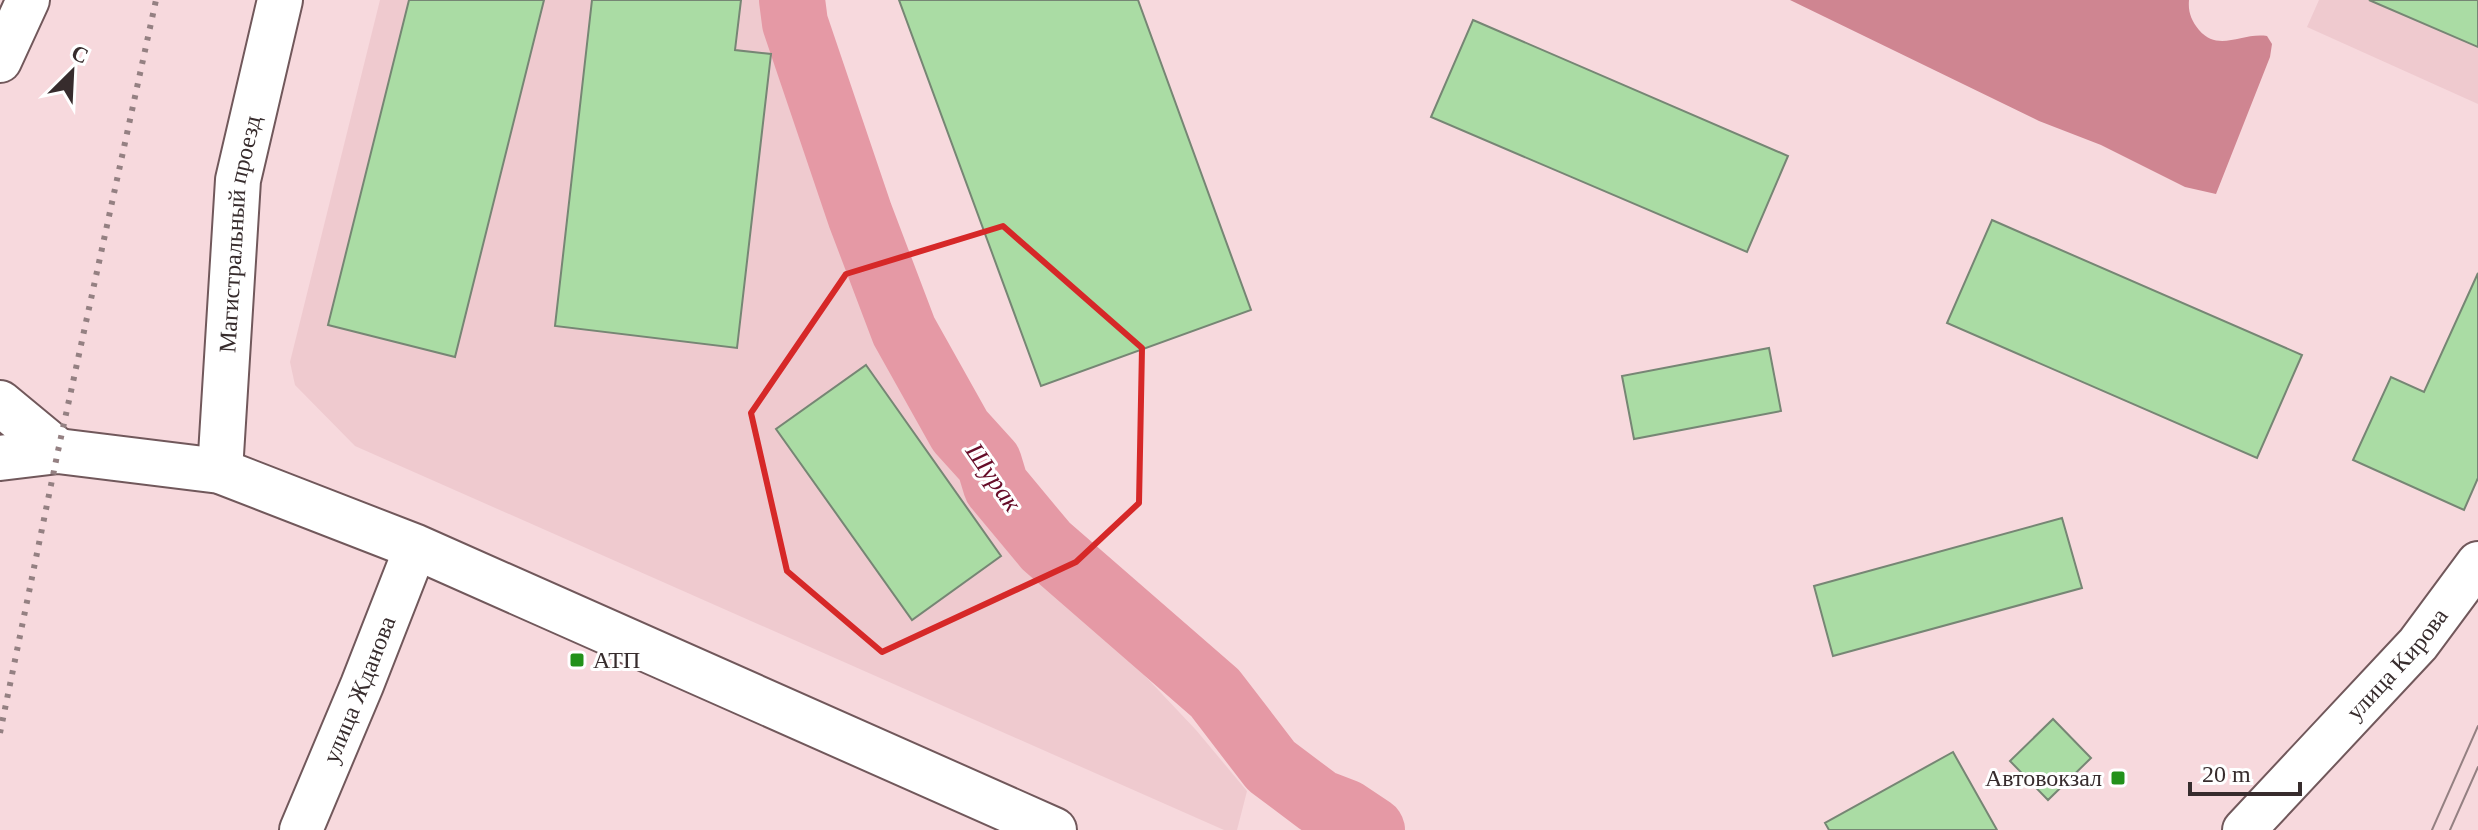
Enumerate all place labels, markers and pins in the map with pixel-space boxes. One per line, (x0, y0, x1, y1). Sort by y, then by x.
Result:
place label: АТП (593, 647, 640, 673)
marker: АТП (568, 651, 586, 669)
place label: Автовокзал (1985, 765, 2102, 791)
marker: Автовокзал (2109, 769, 2127, 787)

